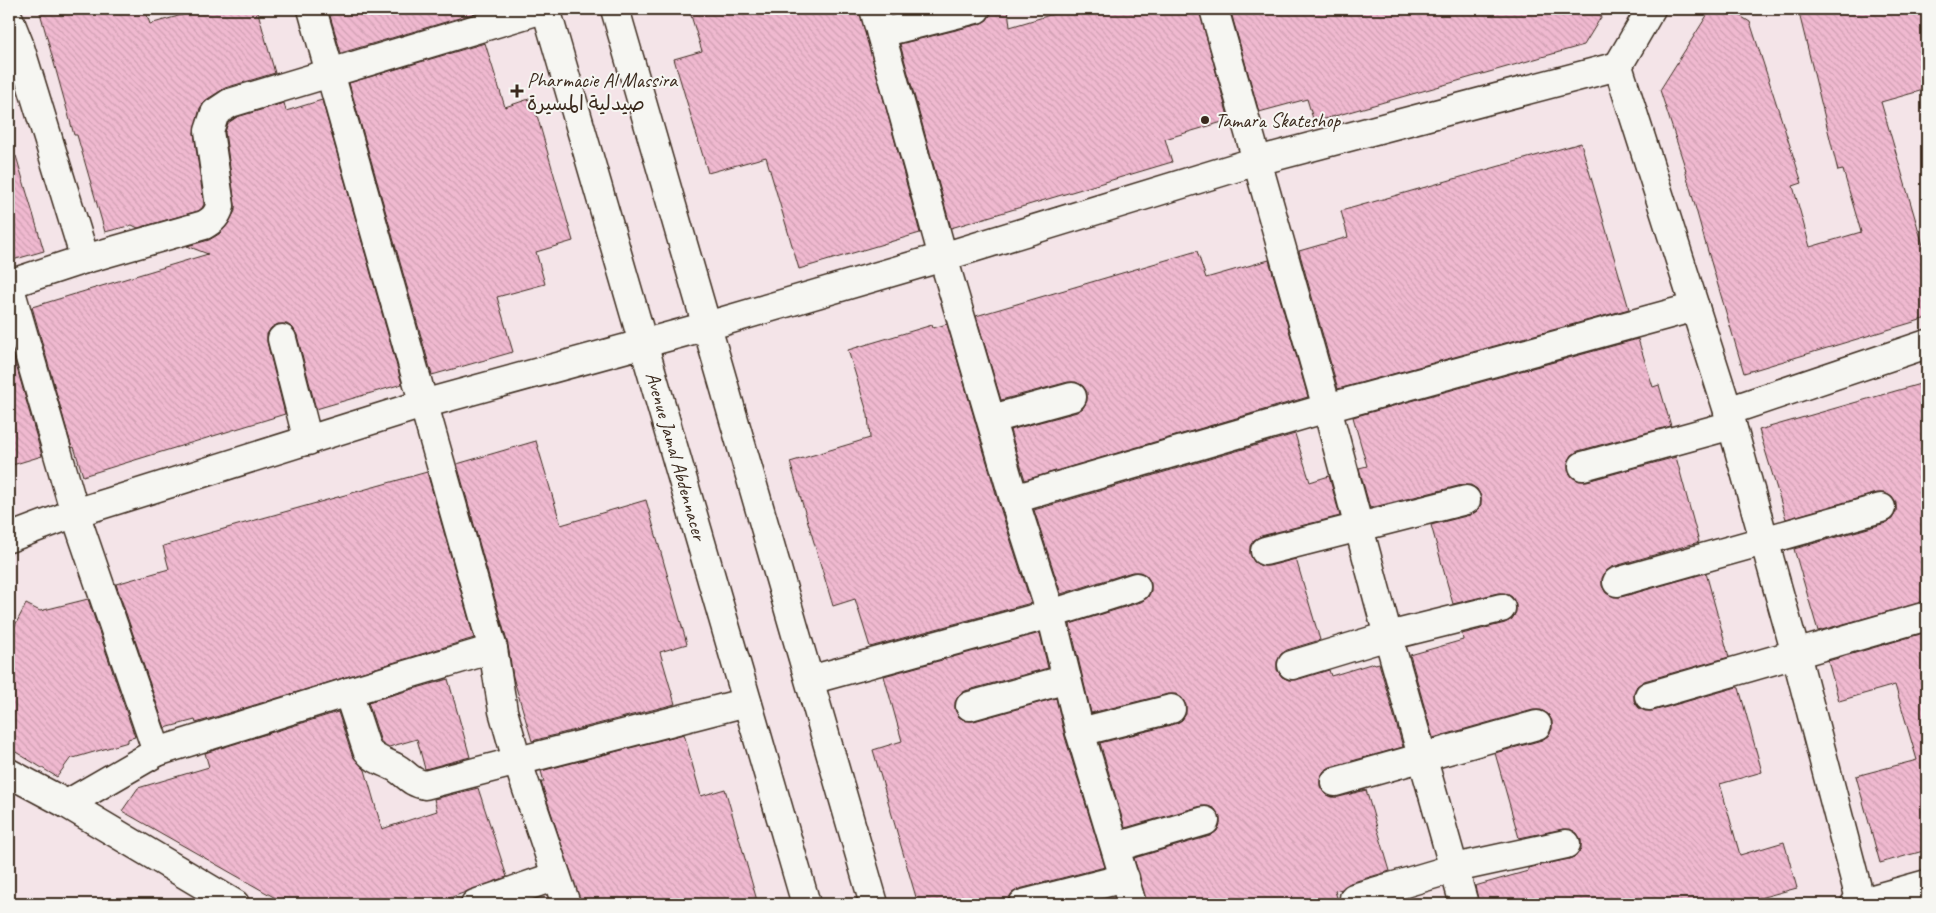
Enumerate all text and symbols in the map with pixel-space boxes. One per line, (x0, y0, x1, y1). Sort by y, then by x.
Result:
place label: Pharmacie Al Massira صيدلية المسيرة (527, 68, 678, 116)
marker: Pharmacie Al Massira صيدلية المسيرة (511, 85, 523, 97)
place label: Tamara Skateshop (1215, 108, 1341, 133)
marker: Tamara Skateshop (1199, 114, 1211, 126)
street label: Avenue Jamal Abdennacer (640, 369, 712, 545)

